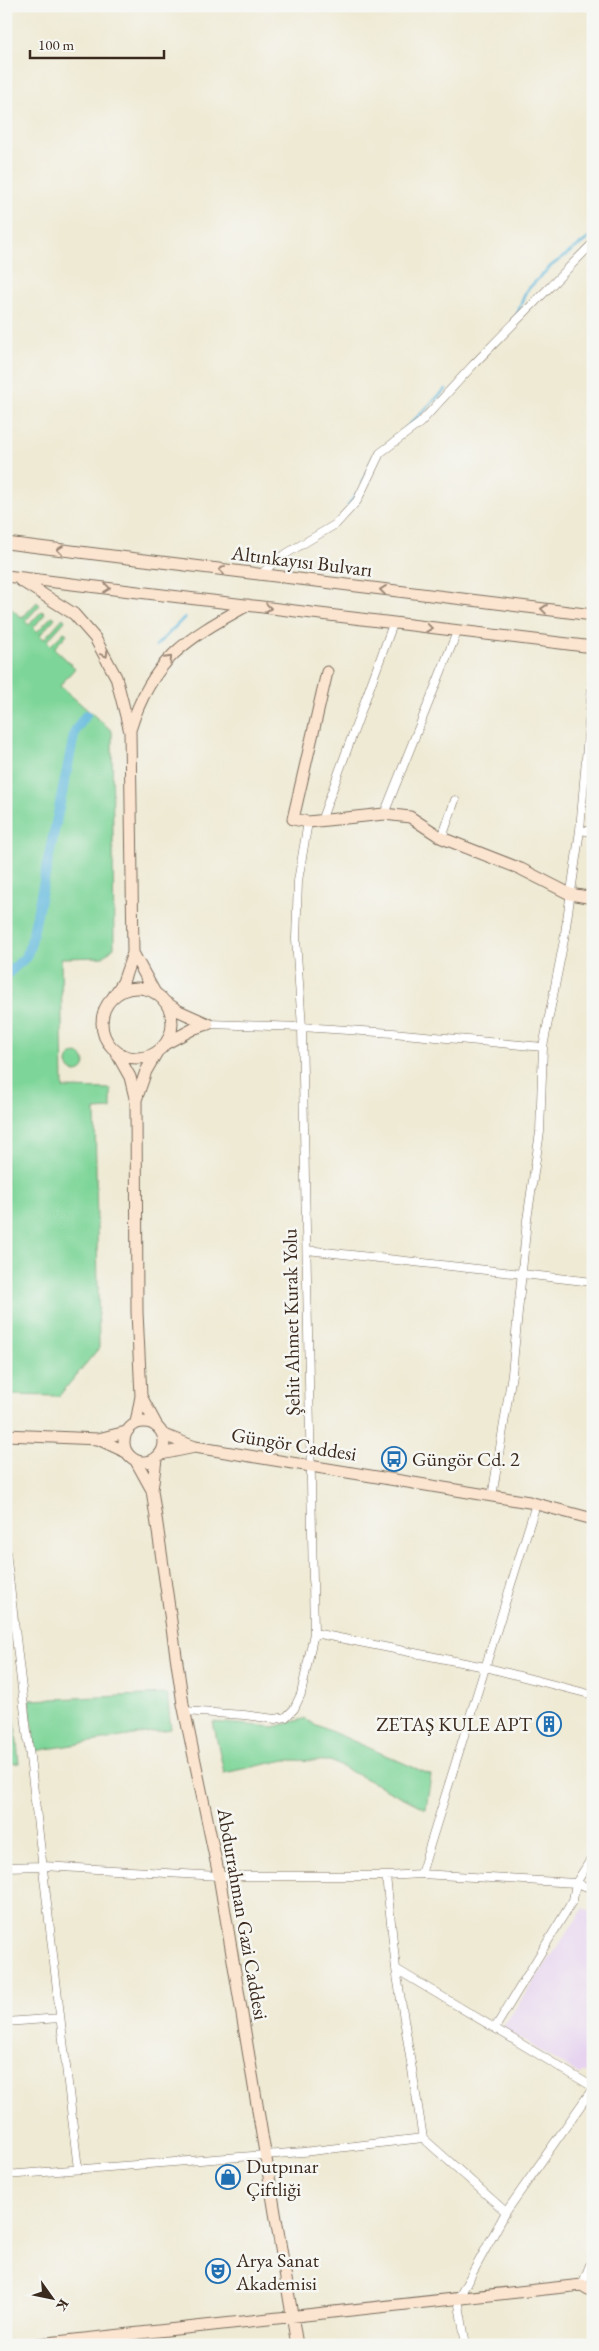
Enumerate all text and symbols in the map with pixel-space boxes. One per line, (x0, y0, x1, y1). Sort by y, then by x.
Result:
scale bar (30, 28, 164, 60)
text: 100 m (38, 35, 75, 54)
street label: Altınkayısı Bulvarı (229, 539, 374, 583)
one-way arrow (56, 545, 64, 556)
one-way arrow (217, 565, 225, 576)
one-way arrow (103, 582, 111, 593)
one-way arrow (379, 585, 387, 596)
one-way arrow (264, 602, 272, 613)
one-way arrow (540, 604, 548, 615)
one-way arrow (426, 622, 434, 633)
one-way arrow (99, 648, 109, 657)
one-way arrow (163, 655, 172, 664)
street label: Şehit Ahmet Kurak Yolu (276, 1228, 306, 1416)
street label: Güngör Caddesi (229, 1421, 359, 1467)
bus stop icon: Güngör Cd. 2 (381, 1446, 407, 1472)
place label: Güngör Cd. 2 (412, 1446, 520, 1472)
place label: ZETAŞ KULE APT (376, 1711, 533, 1737)
building icon: ZETAŞ KULE APT (536, 1711, 562, 1737)
street label: Abdurrahman Gazi Caddesi (211, 1805, 274, 2022)
place label: Dutpınar Çiftliği (246, 2153, 319, 2202)
shop icon: Dutpınar Çiftliği (215, 2164, 241, 2190)
place label: Arya Sanat Akademisi (235, 2247, 320, 2296)
theatre icon: Arya Sanat Akademisi (205, 2258, 231, 2284)
north arrow (28, 2274, 78, 2324)
text: K (52, 2296, 73, 2315)

